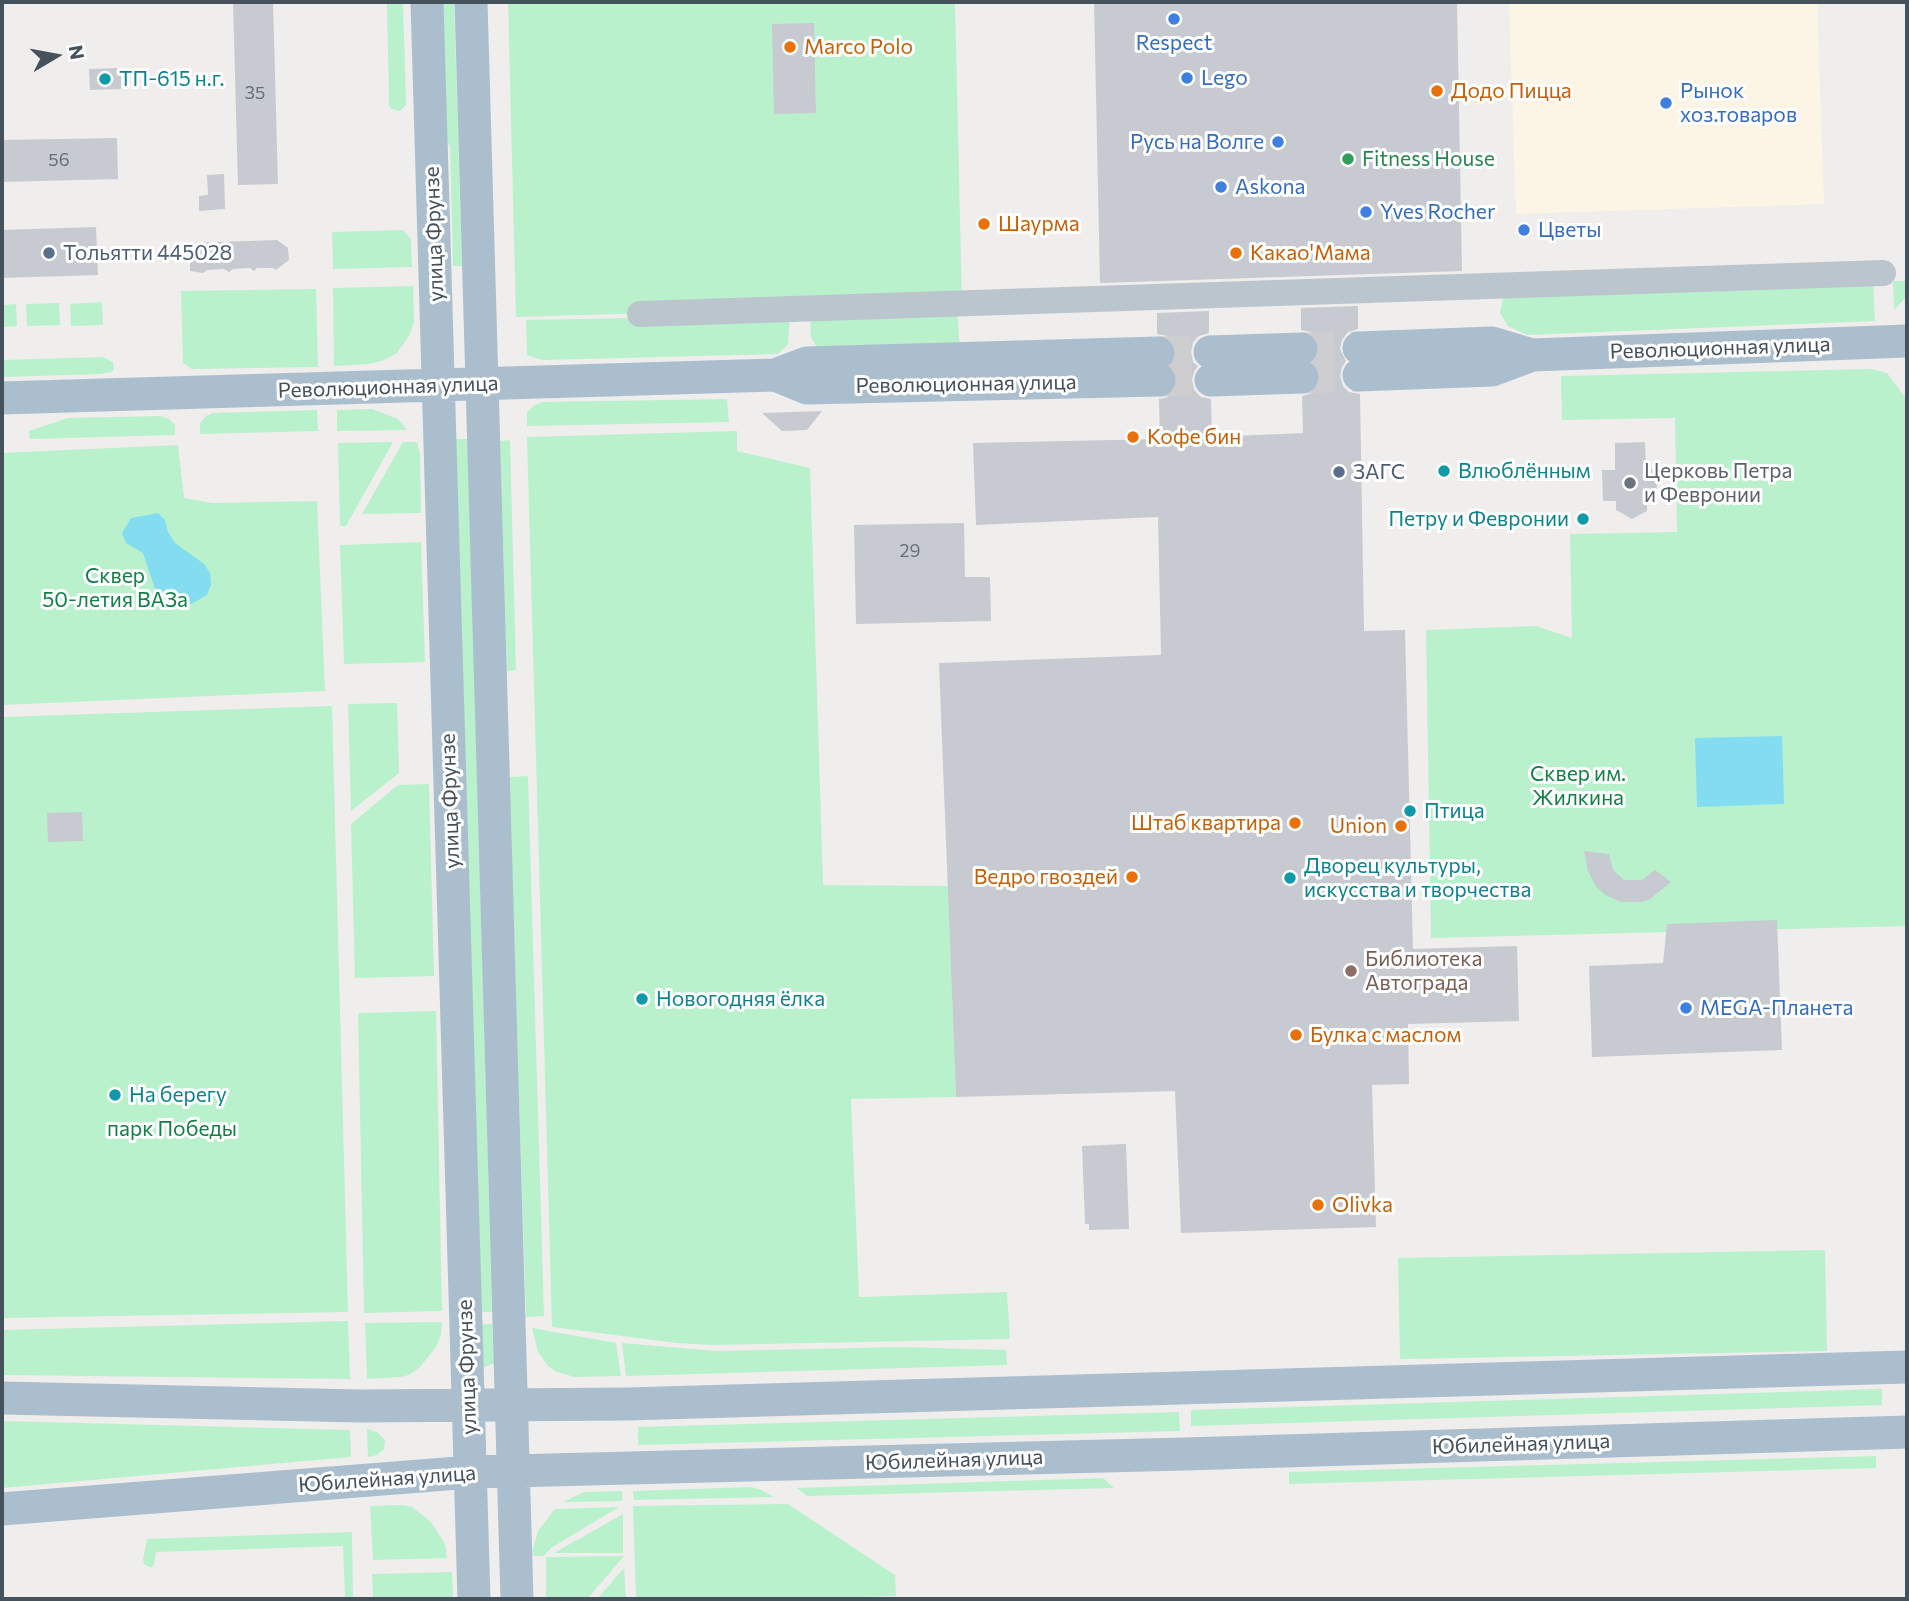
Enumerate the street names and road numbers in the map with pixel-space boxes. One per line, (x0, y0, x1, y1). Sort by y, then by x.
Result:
street label: улица Фрунзе (419, 166, 449, 302)
street label: Революционная улица (1609, 332, 1831, 364)
street label: Революционная улица (855, 369, 1077, 399)
street label: Революционная улица (277, 371, 499, 403)
street label: улица Фрунзе (435, 733, 465, 869)
street label: улица Фрунзе (452, 1299, 482, 1435)
street label: Юбилейная улица (1432, 1428, 1610, 1460)
street label: Юбилейная улица (865, 1444, 1043, 1476)
street label: Юбилейная улица (297, 1460, 477, 1498)

